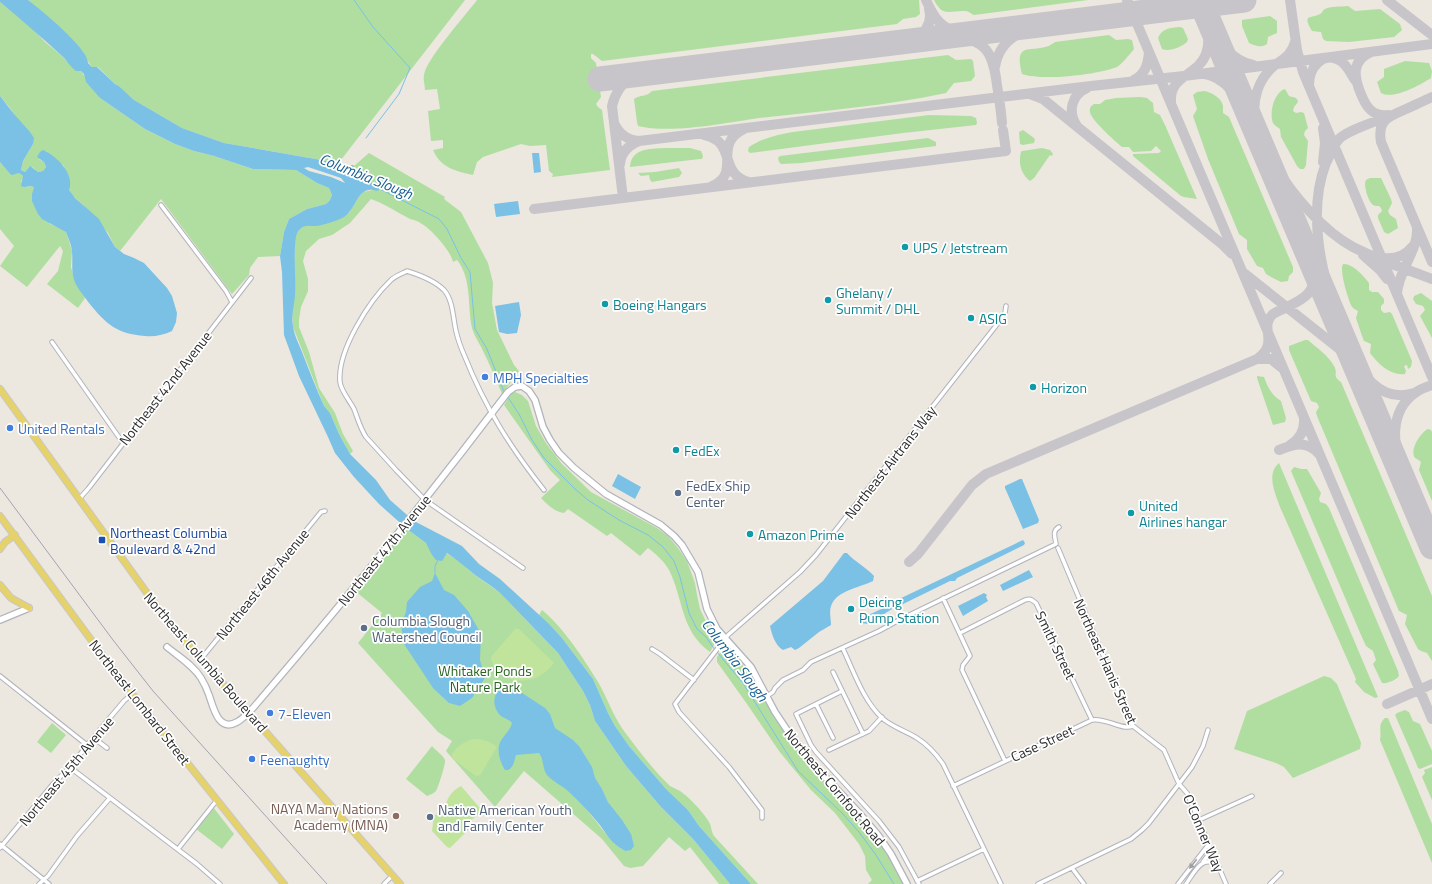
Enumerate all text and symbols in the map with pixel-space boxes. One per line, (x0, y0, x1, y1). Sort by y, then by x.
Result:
water label: Columbia Slough (316, 147, 416, 205)
place label: UPS / Jetstream (913, 237, 1008, 258)
marker: UPS / Jetstream (900, 242, 910, 252)
place label: Ghelany / Summit / DHL (836, 282, 920, 319)
place label: Boeing Hangars (613, 294, 707, 315)
marker: Ghelany / Summit / DHL (823, 295, 833, 305)
marker: Boeing Hangars (600, 299, 610, 309)
place label: ASIG (979, 308, 1007, 329)
marker: ASIG (966, 313, 976, 323)
street label: Northeast 42nd Avenue (114, 326, 216, 450)
place label: MPH Specialties (493, 367, 589, 388)
marker: MPH Specialties (480, 372, 490, 382)
place label: Horizon (1041, 377, 1087, 398)
marker: Horizon (1028, 382, 1038, 392)
street label: Northeast Airtrans Way (839, 401, 941, 523)
place label: United Rentals (18, 418, 105, 439)
marker: United Rentals (5, 423, 15, 433)
place label: FedEx (684, 440, 720, 461)
marker: FedEx (671, 445, 681, 455)
place label: FedEx Ship Center (686, 475, 750, 512)
marker: FedEx Ship Center (673, 488, 683, 498)
street label: Northeast 47th Avenue (333, 490, 435, 610)
place label: United Airlines hangar (1139, 495, 1227, 532)
marker: United Airlines hangar (1126, 508, 1136, 518)
place label: Northeast Columbia Boulevard & 42nd (110, 522, 227, 559)
street label: Northeast 46th Avenue (211, 524, 313, 644)
place label: Amazon Prime (758, 524, 844, 545)
marker: Amazon Prime (745, 529, 755, 539)
marker: Northeast Columbia Boulevard & 42nd (97, 535, 107, 545)
street label: Northeast Columbia Boulevard (139, 587, 273, 737)
place label: Deicing Pump Station (859, 591, 939, 628)
street label: Northeast Hanis Street (1069, 595, 1143, 727)
marker: Deicing Pump Station (846, 604, 856, 614)
street label: Smith Street (1030, 607, 1082, 683)
place label: Columbia Slough Watershed Council (372, 610, 482, 647)
water label: Columbia Slough (696, 614, 774, 707)
marker: Columbia Slough Watershed Council (359, 623, 369, 633)
street label: Northeast Lombard Street (84, 635, 196, 769)
park label: Whitaker Ponds Nature Park (438, 660, 532, 697)
place label: 7-Eleven (278, 703, 331, 724)
marker: 7-Eleven (265, 708, 275, 718)
street label: Northeast 45th Avenue (14, 712, 118, 830)
street label: Case Street (1007, 719, 1077, 767)
street label: Northeast Cornfoot Road (780, 724, 890, 850)
place label: Feenaughty (260, 749, 330, 770)
marker: Feenaughty (247, 754, 257, 764)
street label: O'Conner Way (1178, 791, 1230, 875)
place label: NAYA Many Nations Academy (MNA) (271, 798, 388, 835)
place label: Native American Youth and Family Center (438, 799, 572, 836)
marker: NAYA Many Nations Academy (MNA) (391, 811, 401, 821)
marker: Native American Youth and Family Center (425, 812, 435, 822)
one-way arrow (1189, 859, 1197, 870)

